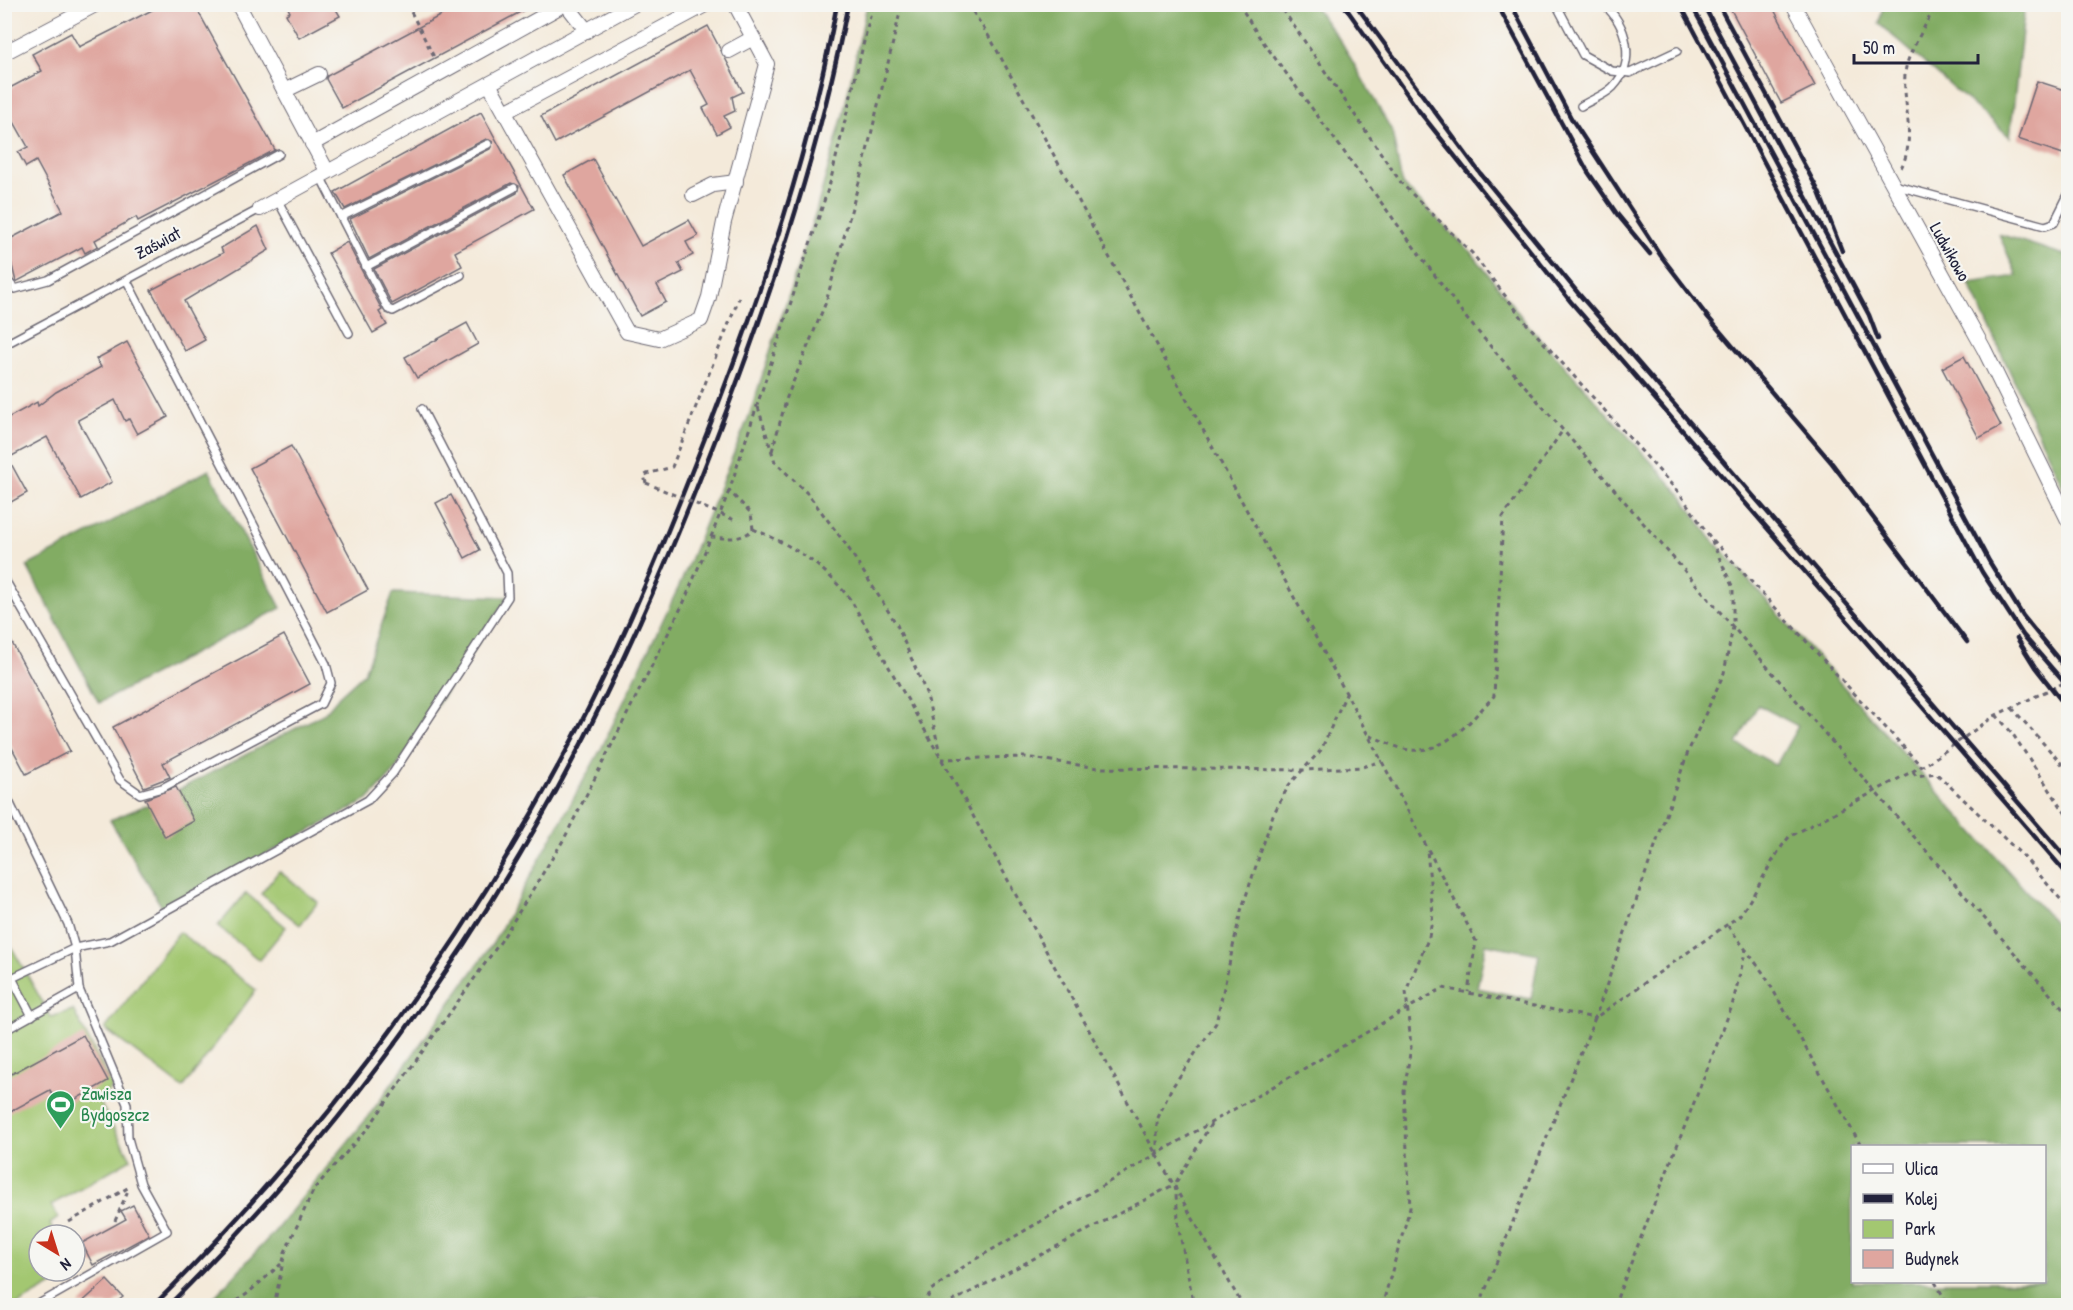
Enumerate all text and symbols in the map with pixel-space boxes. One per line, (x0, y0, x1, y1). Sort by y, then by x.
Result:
scale bar (1854, 27, 1978, 65)
text: 50 m (1863, 35, 1895, 60)
street label: Ludwikowo (1924, 218, 1977, 286)
street label: Zaświat (130, 220, 186, 265)
place label: Zawisza Bydgoszcz (81, 1081, 150, 1127)
sports icon: Zawisza Bydgoszcz (44, 1088, 76, 1130)
legend (1851, 1145, 2046, 1283)
text: Ulica (1905, 1156, 1938, 1181)
text: Kolej (1905, 1186, 1938, 1211)
text: Park (1905, 1216, 1936, 1241)
north arrow (27, 1223, 87, 1283)
text: Budynek (1905, 1246, 1959, 1271)
text: N (56, 1254, 76, 1276)

